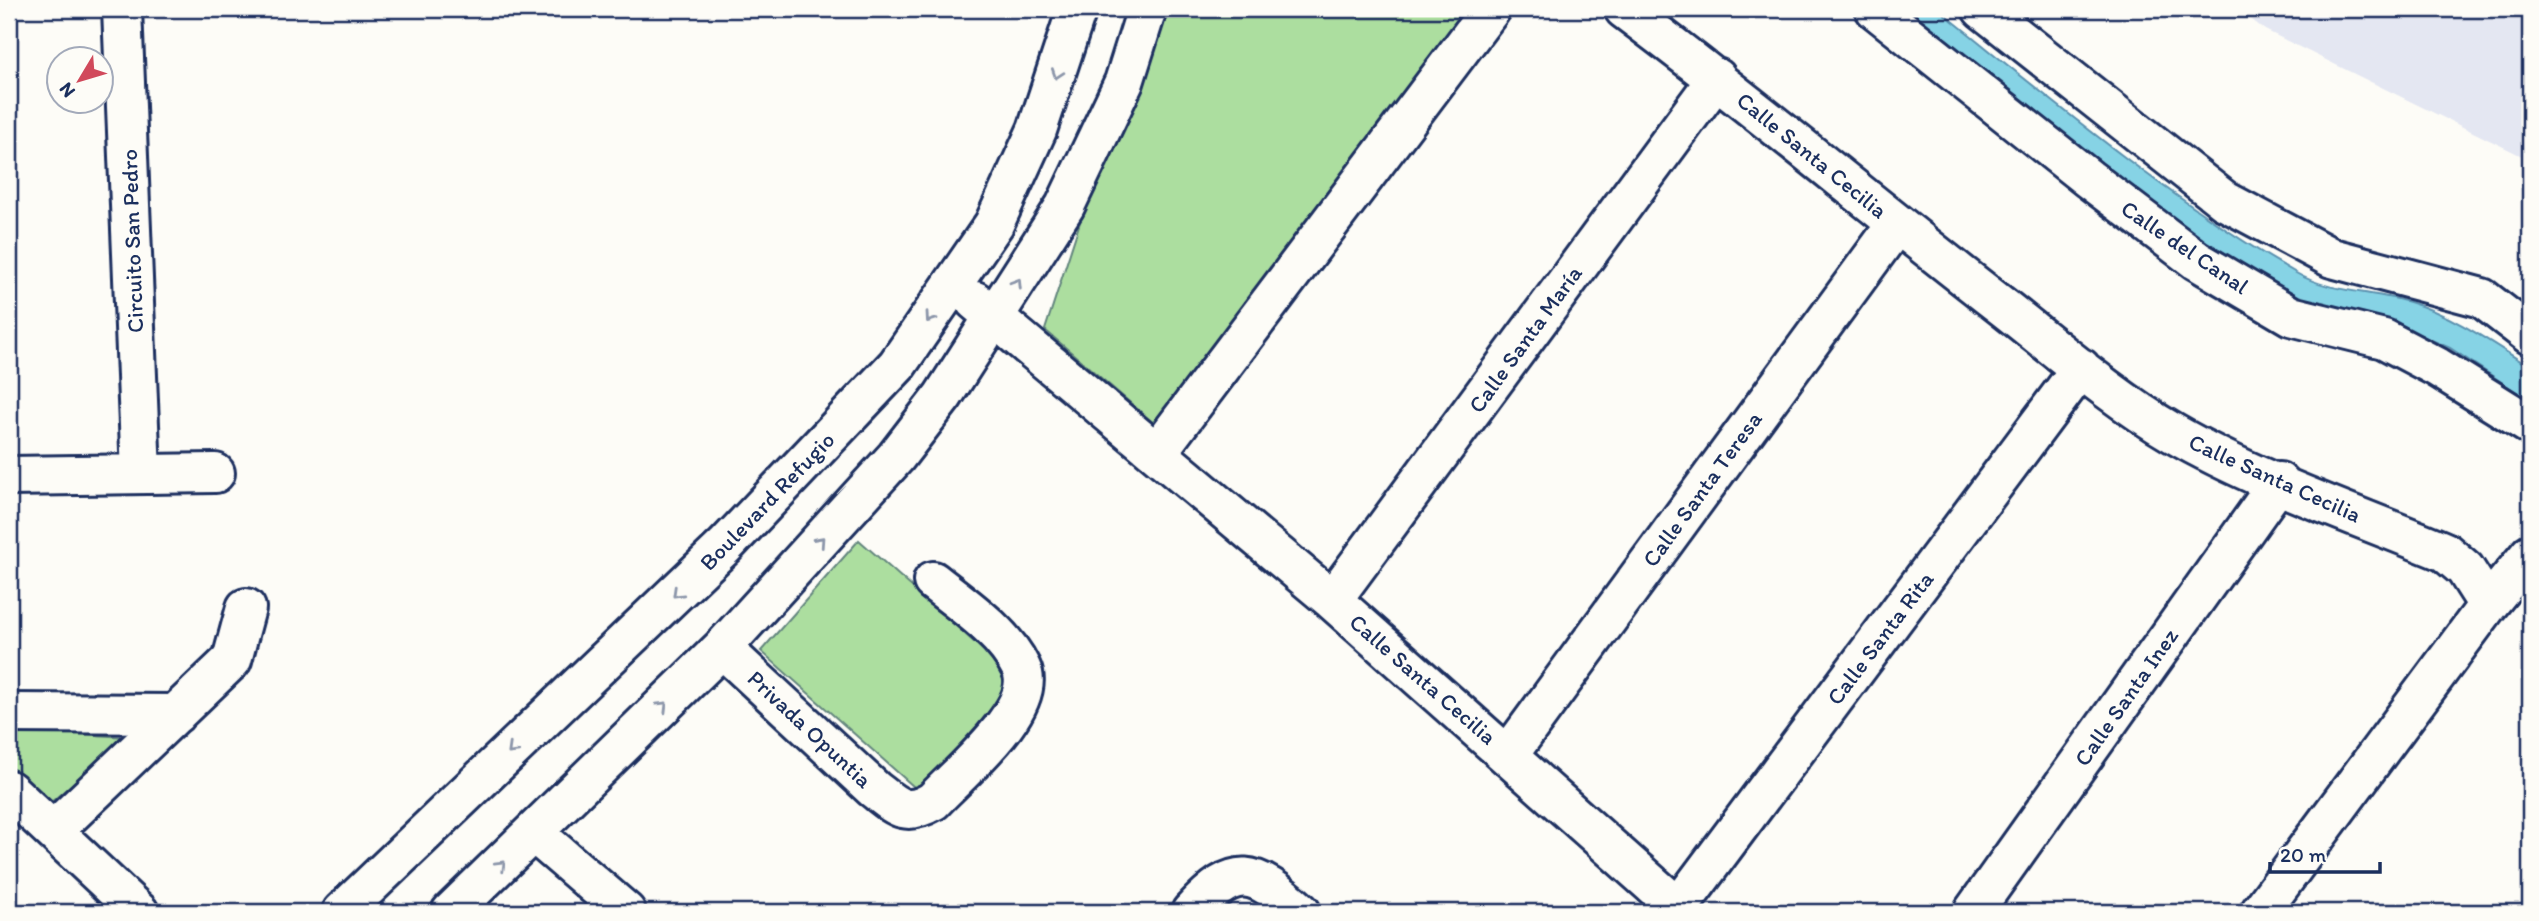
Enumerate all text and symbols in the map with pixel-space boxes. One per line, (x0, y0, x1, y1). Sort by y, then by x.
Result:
north arrow (46, 46, 116, 116)
one-way arrow (1050, 67, 1065, 79)
text: N (54, 78, 80, 102)
street label: Calle Santa Cecilia (1731, 86, 1893, 224)
street label: Circuito San Pedro (115, 149, 149, 333)
street label: Calle del Canal (2116, 194, 2255, 300)
street label: Calle Santa María (1462, 260, 1588, 418)
one-way arrow (1009, 278, 1022, 291)
one-way arrow (926, 310, 938, 323)
street label: Calle Santa Teresa (1636, 406, 1768, 572)
street label: Boulevard Refugio (694, 426, 840, 576)
street label: Calle Santa Cecilia (2185, 428, 2365, 528)
one-way arrow (811, 536, 824, 549)
street label: Calle Santa Rita (1821, 566, 1939, 710)
one-way arrow (672, 584, 685, 597)
street label: Calle Santa Cecilia (1344, 608, 1502, 750)
street label: Calle Santa Inez (2068, 622, 2184, 771)
street label: Privada Opuntia (742, 664, 878, 794)
one-way arrow (655, 702, 668, 715)
one-way arrow (507, 741, 520, 754)
scale bar (2270, 830, 2380, 874)
text: 20 m (2280, 842, 2327, 867)
one-way arrow (492, 861, 505, 874)

